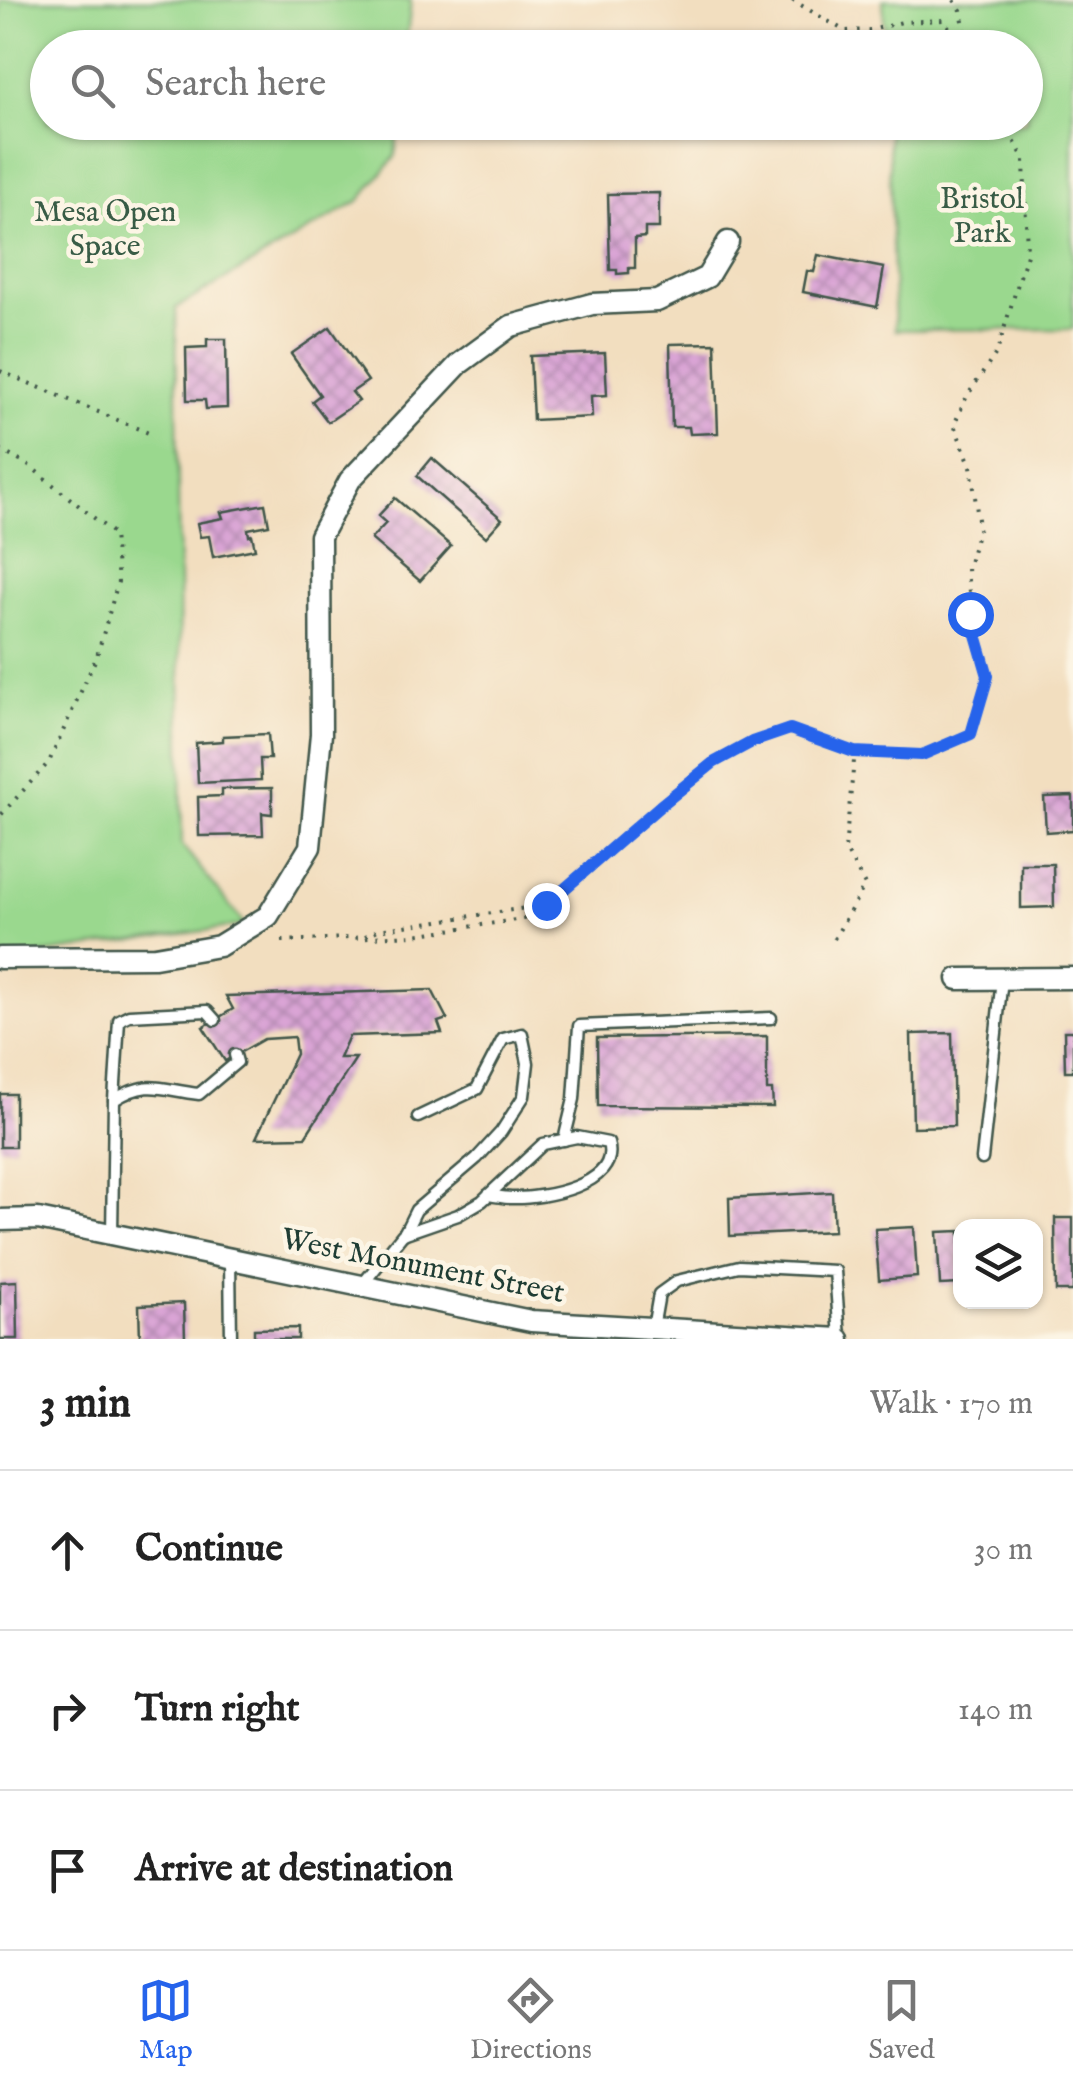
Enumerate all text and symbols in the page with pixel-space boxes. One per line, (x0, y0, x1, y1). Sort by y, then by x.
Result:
search box (30, 30, 1043, 140)
icon: search (65, 58, 120, 113)
text: Search here (145, 61, 326, 109)
park label: Bristol Park (940, 181, 1025, 253)
park label: Mesa Open Space (34, 194, 176, 266)
route start (948, 592, 994, 638)
route end (524, 883, 570, 929)
map controls (953, 1219, 1043, 1309)
button: layers (953, 1219, 1043, 1309)
street label: West Monument Street (278, 1221, 567, 1313)
text: 3 min (40, 1378, 131, 1431)
text: Walk · 170 m (869, 1384, 1033, 1425)
icon: ahead (40, 1523, 95, 1578)
text: Continue (135, 1526, 283, 1574)
text: 30 m (974, 1530, 1033, 1571)
icon: right (40, 1683, 95, 1738)
text: Turn right (135, 1686, 299, 1734)
text: 140 m (958, 1690, 1033, 1731)
icon: arrive (40, 1843, 95, 1898)
text: Arrive at destination (135, 1846, 453, 1894)
tab: Map (138, 1973, 193, 2068)
tab: Directions (470, 1973, 592, 2068)
tab: Saved (868, 1973, 935, 2068)

